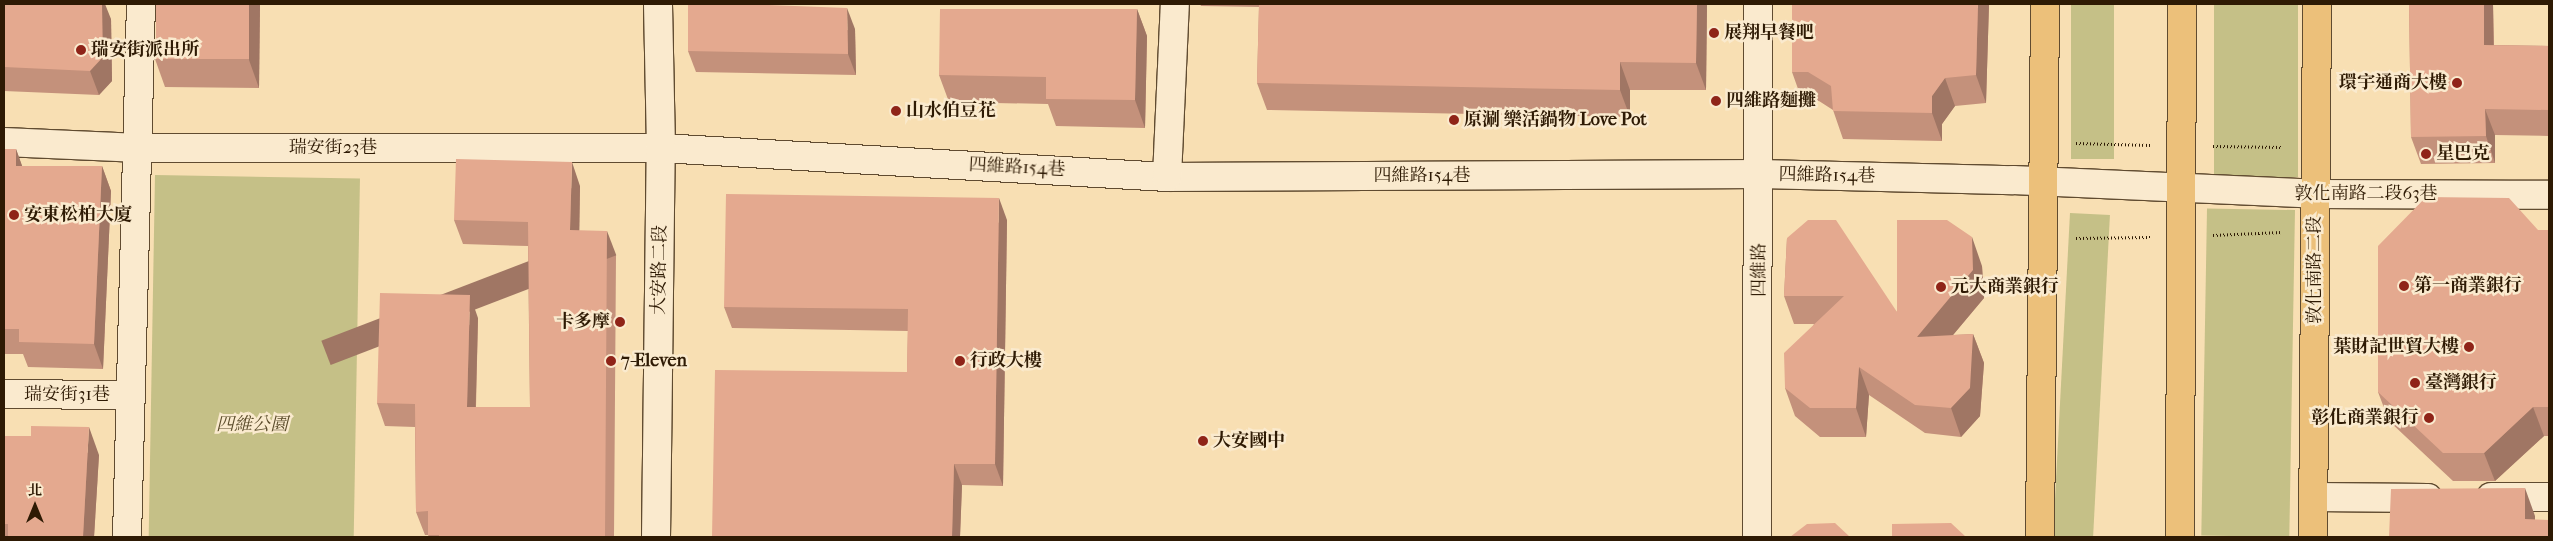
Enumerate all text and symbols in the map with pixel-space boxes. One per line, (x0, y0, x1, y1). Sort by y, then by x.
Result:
place label: 展翔早餐吧 (1724, 22, 1814, 44)
marker: 展翔早餐吧 (1708, 27, 1720, 39)
place label: 瑞安街派出所 (91, 39, 199, 61)
marker: 瑞安街派出所 (75, 44, 87, 56)
place label: 環宇通商大樓 (2339, 72, 2447, 94)
marker: 環宇通商大樓 (2451, 77, 2463, 89)
place label: 四維路麵攤 (1726, 90, 1816, 112)
marker: 四維路麵攤 (1710, 95, 1722, 107)
place label: 山水伯豆花 (906, 100, 996, 122)
marker: 山水伯豆花 (890, 105, 902, 117)
place label: 原涮 樂活鍋物 Love Pot (1464, 109, 1647, 131)
marker: 原涮 樂活鍋物 Love Pot (1448, 114, 1460, 126)
street label: 瑞安街23巷 (289, 137, 377, 159)
place label: 星巴克 (2436, 143, 2490, 165)
marker: 星巴克 (2420, 148, 2432, 160)
street label: 四維路154巷 (968, 155, 1066, 181)
street label: 四維路154巷 (1778, 164, 1876, 188)
street label: 四維路154巷 (1374, 165, 1470, 187)
street label: 敦化南路二段63巷 (2294, 183, 2438, 205)
place label: 安東松柏大廈 (24, 204, 132, 226)
marker: 安東松柏大廈 (8, 209, 20, 221)
street label: 敦化南路二段 (2304, 216, 2326, 324)
street label: 大安路二段 (648, 225, 672, 315)
street label: 四維路 (1749, 243, 1771, 297)
place label: 第一商業銀行 (2414, 275, 2522, 297)
place label: 元大商業銀行 (1951, 276, 2059, 298)
marker: 第一商業銀行 (2398, 280, 2410, 292)
marker: 元大商業銀行 (1935, 281, 1947, 293)
place label: 卡多摩 (556, 311, 610, 333)
marker: 卡多摩 (614, 316, 626, 328)
place label: 葉財記世貿大樓 (2333, 336, 2459, 358)
marker: 葉財記世貿大樓 (2463, 341, 2475, 353)
place label: 7-Eleven (621, 350, 687, 372)
place label: 行政大樓 (970, 350, 1042, 372)
marker: 7-Eleven (605, 355, 617, 367)
marker: 行政大樓 (954, 355, 966, 367)
place label: 臺灣銀行 (2425, 372, 2497, 394)
marker: 臺灣銀行 (2409, 377, 2421, 389)
street label: 瑞安街31巷 (24, 384, 110, 406)
place label: 彰化商業銀行 (2311, 407, 2419, 429)
marker: 彰化商業銀行 (2423, 412, 2435, 424)
park label: 四維公園 (216, 414, 288, 436)
place label: 大安國中 (1213, 430, 1285, 452)
marker: 大安國中 (1197, 435, 1209, 447)
north arrow (10, 481, 60, 531)
text: 北 (28, 482, 42, 499)

